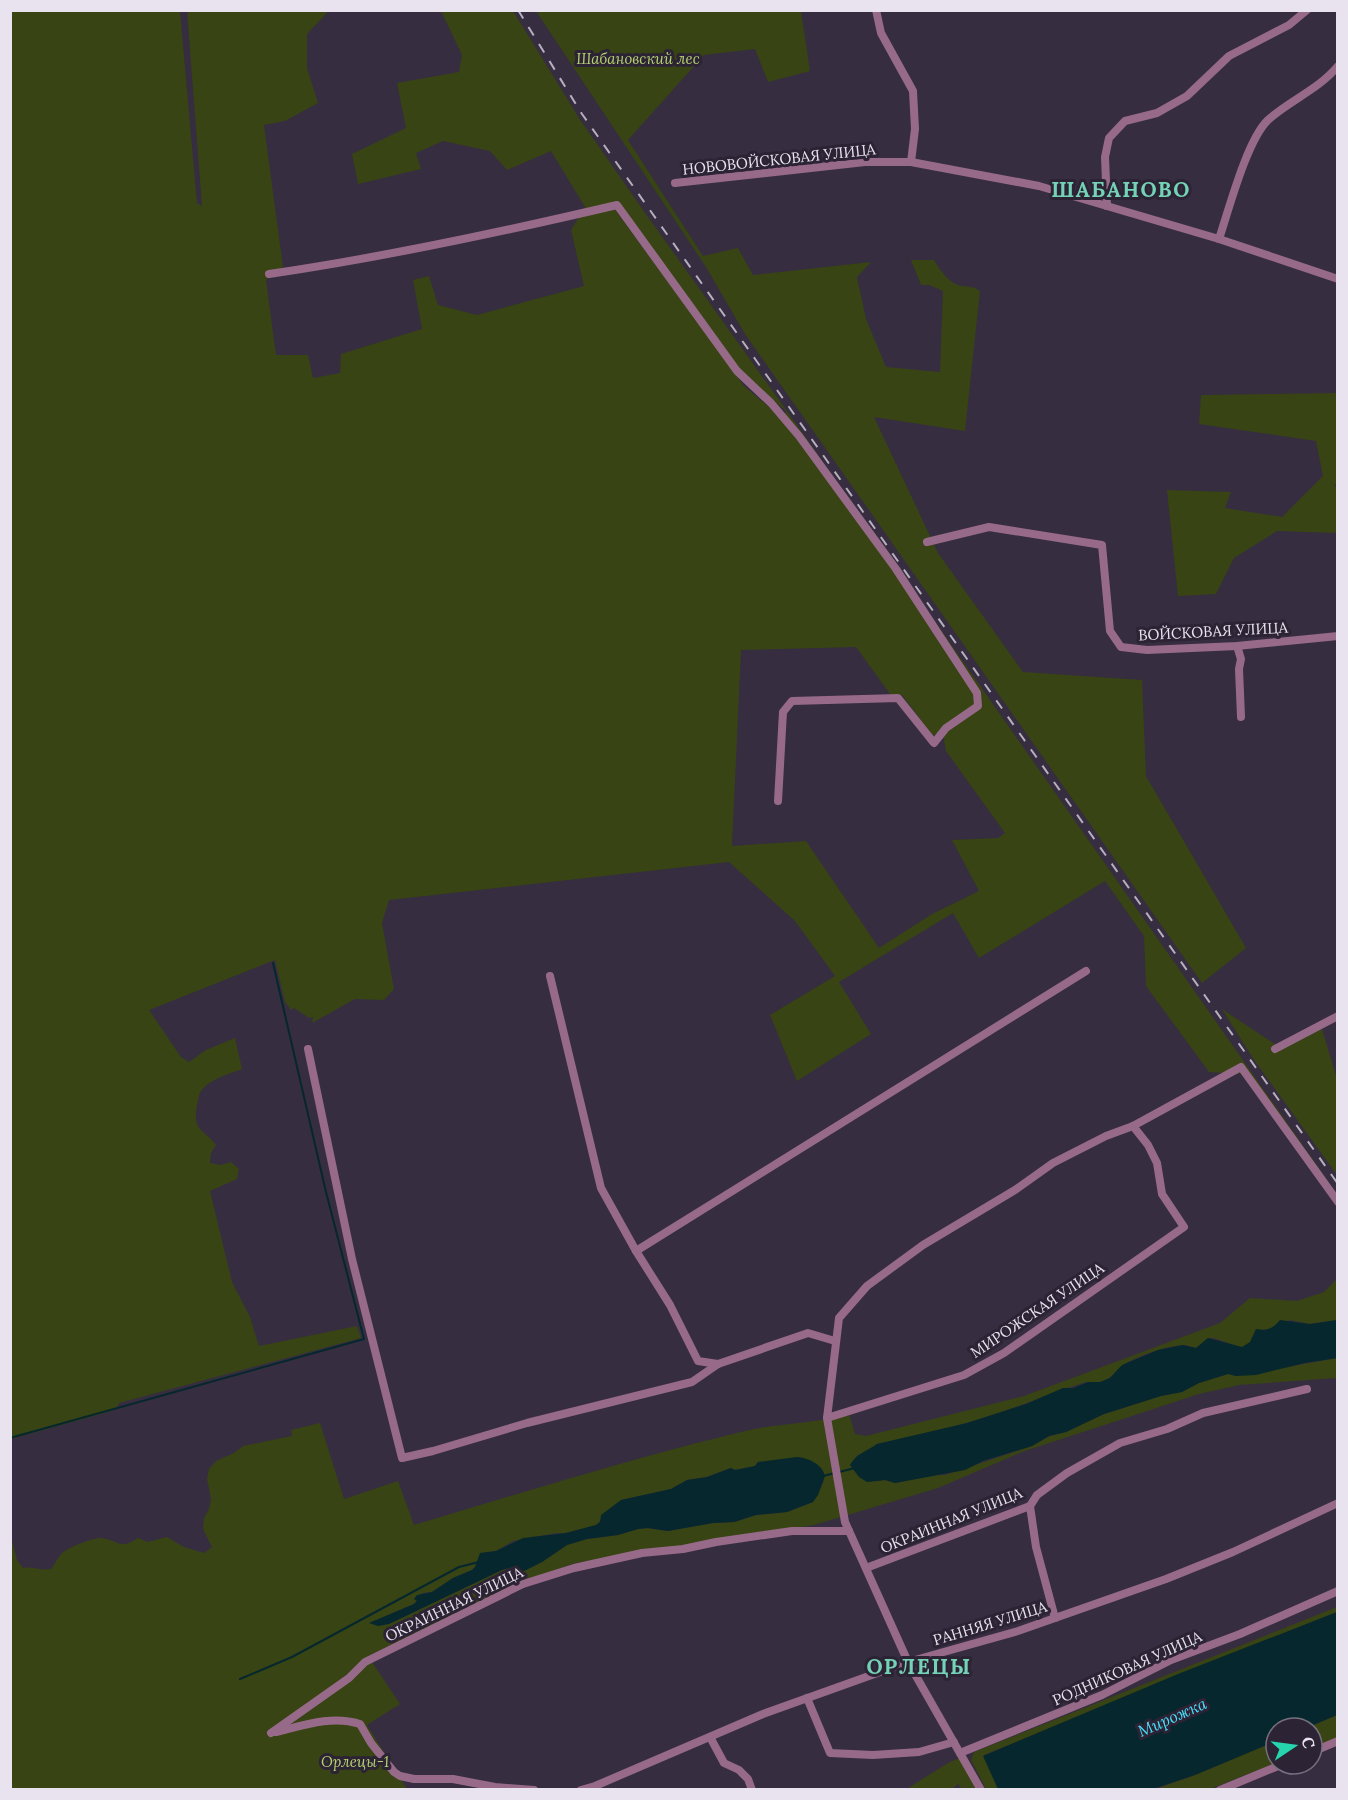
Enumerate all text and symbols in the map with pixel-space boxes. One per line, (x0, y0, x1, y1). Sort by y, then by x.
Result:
park label: Шабановский лес (576, 49, 700, 68)
street label: НОВОВОЙСКОВАЯ УЛИЦА (681, 139, 877, 179)
district label: ШАБАНОВО (1051, 176, 1191, 203)
street label: ВОЙСКОВАЯ УЛИЦА (1138, 618, 1289, 644)
street label: МИРОЖСКАЯ УЛИЦА (967, 1258, 1108, 1362)
street label: ОКРАИННАЯ УЛИЦА (877, 1483, 1025, 1557)
street label: ОКРАИННАЯ УЛИЦА (382, 1562, 527, 1646)
street label: РАННЯЯ УЛИЦА (931, 1596, 1050, 1649)
street label: РОДНИКОВАЯ УЛИЦА (1049, 1626, 1205, 1710)
district label: ОРЛЕЦЫ (866, 1653, 972, 1680)
water label: Мирожка (1135, 1693, 1210, 1741)
north arrow (1264, 1716, 1324, 1776)
text: С (1298, 1735, 1320, 1750)
park label: Орлецы-1 (321, 1752, 389, 1771)

